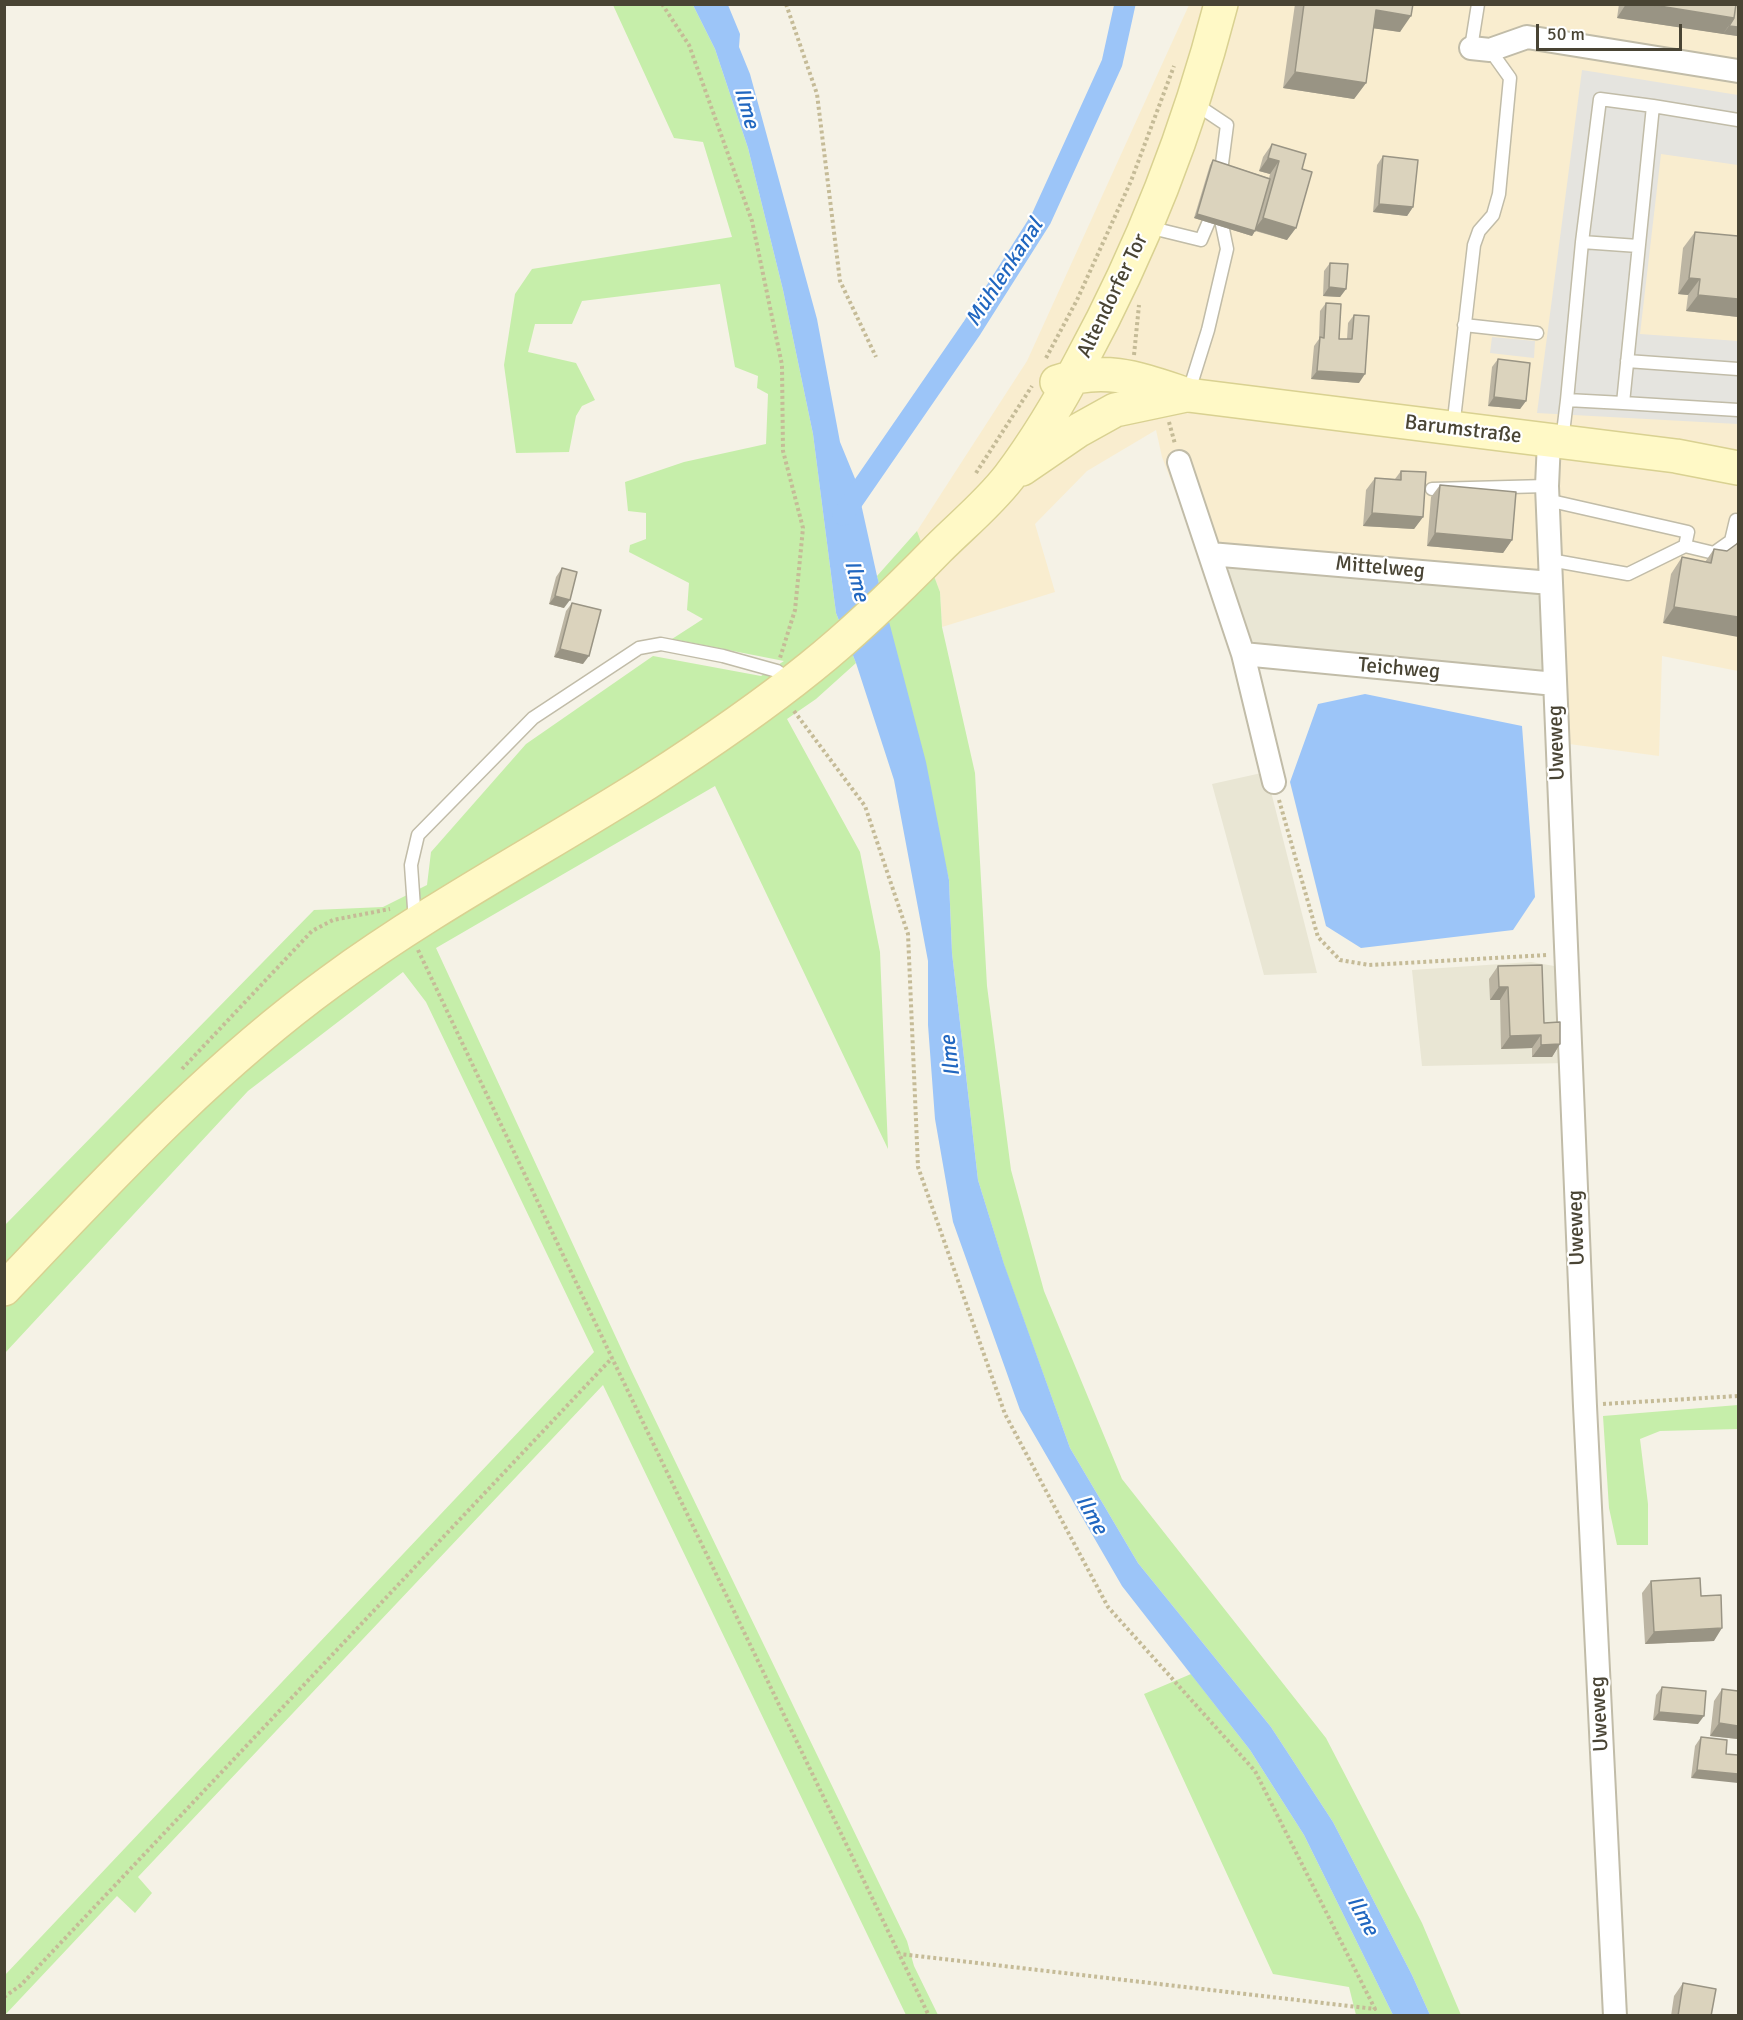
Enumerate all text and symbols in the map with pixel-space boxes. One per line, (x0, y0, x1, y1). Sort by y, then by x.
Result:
scale bar (1539, 12, 1684, 50)
text: 50 m (1547, 23, 1585, 45)
water label: Ilme (728, 84, 764, 132)
water label: Mühlenkanal (960, 214, 1050, 332)
street label: Altendorfer Tor (1072, 230, 1154, 362)
street label: Barumstraße (1403, 410, 1523, 450)
street label: Mittelweg (1334, 552, 1426, 584)
water label: Ilme (838, 558, 874, 604)
street label: Teichweg (1357, 653, 1441, 685)
street label: Uweweg (1543, 705, 1571, 781)
water label: Ilme (935, 1034, 967, 1078)
street label: Uweweg (1563, 1190, 1591, 1266)
water label: Ilme (1069, 1490, 1113, 1540)
street label: Uweweg (1585, 1676, 1615, 1752)
water label: Ilme (1340, 1891, 1384, 1941)

